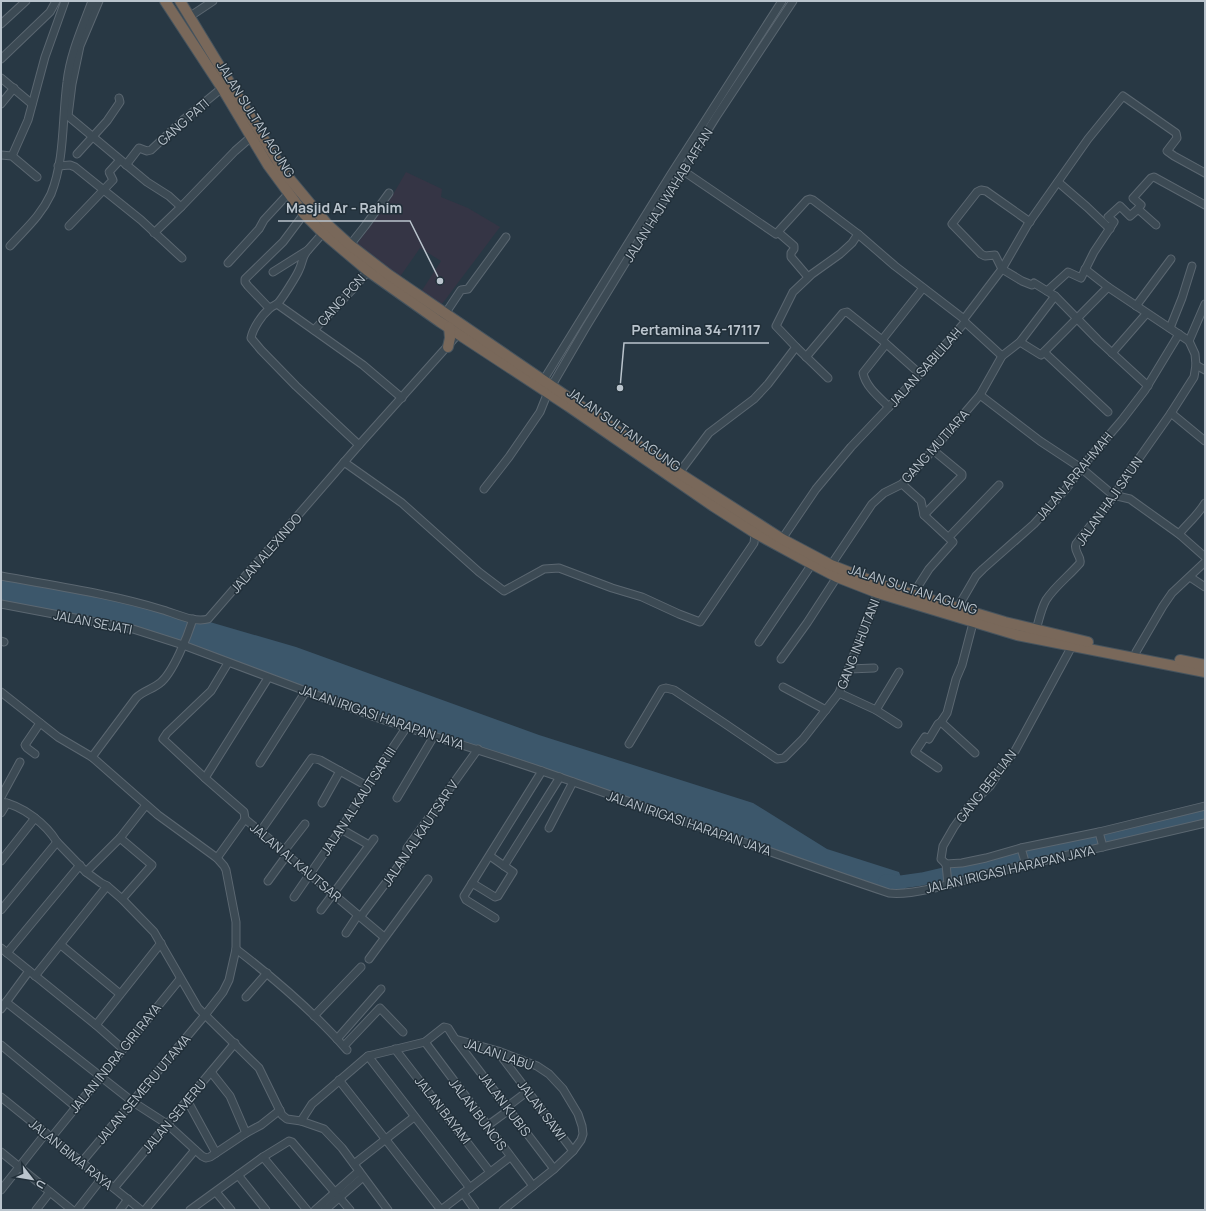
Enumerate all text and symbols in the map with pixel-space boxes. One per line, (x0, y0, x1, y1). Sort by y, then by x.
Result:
street label: JALAN SULTAN AGUNG (213, 57, 299, 181)
street label: GANG PATI (153, 94, 213, 150)
street label: JALAN HAJI WAHAB AFFAN (619, 125, 717, 265)
callout: Masjid Ar - Rahim (278, 195, 410, 221)
text: Masjid Ar - Rahim (286, 198, 402, 217)
street label: GANG PGN (313, 270, 369, 330)
callout: Pertamina 34-17117 (624, 317, 769, 343)
text: Pertamina 34-17117 (632, 320, 760, 339)
street label: JALAN SABILILAH (884, 323, 966, 411)
street label: JALAN SULTAN AGUNG (564, 383, 684, 475)
street label: GANG MUTIARA (897, 405, 973, 487)
street label: JALAN ARRAHMAH (1032, 428, 1116, 524)
street label: JALAN HAJI SA'UN (1072, 453, 1146, 549)
street label: JALAN ALEXINDO (226, 509, 306, 597)
street label: JALAN SULTAN AGUNG (846, 560, 980, 618)
street label: GANG INHUTANI (832, 596, 884, 692)
street label: JALAN SEJATI (52, 606, 134, 638)
street label: JALAN IRIGASI HARAPAN JAYA (297, 680, 467, 754)
street label: JALAN AL KAUTSAR III (316, 743, 400, 859)
street label: GANG BERLIAN (952, 746, 1020, 826)
street label: JALAN AL KAUTSAR V (378, 776, 462, 890)
street label: JALAN IRIGASI HARAPAN JAYA (604, 786, 774, 860)
street label: JALAN AL KAUTSAR (246, 818, 346, 906)
street label: JALAN IRIGASI HARAPAN JAYA (923, 841, 1097, 897)
street label: JALAN INDRA GIRI RAYA (65, 999, 165, 1117)
street label: JALAN SEMERU UTAMA (93, 1031, 193, 1147)
street label: JALAN LABU (462, 1034, 536, 1074)
street label: JALAN KUBIS (475, 1068, 535, 1140)
street label: JALAN BAYAM (411, 1072, 475, 1148)
street label: JALAN BUNCIS (445, 1074, 511, 1154)
street label: JALAN SEMERU (139, 1076, 209, 1156)
street label: JALAN SAWI (513, 1076, 571, 1144)
street label: JALAN BIMA RAYA (25, 1114, 117, 1194)
north arrow (12, 1159, 52, 1199)
text: U (32, 1177, 49, 1192)

